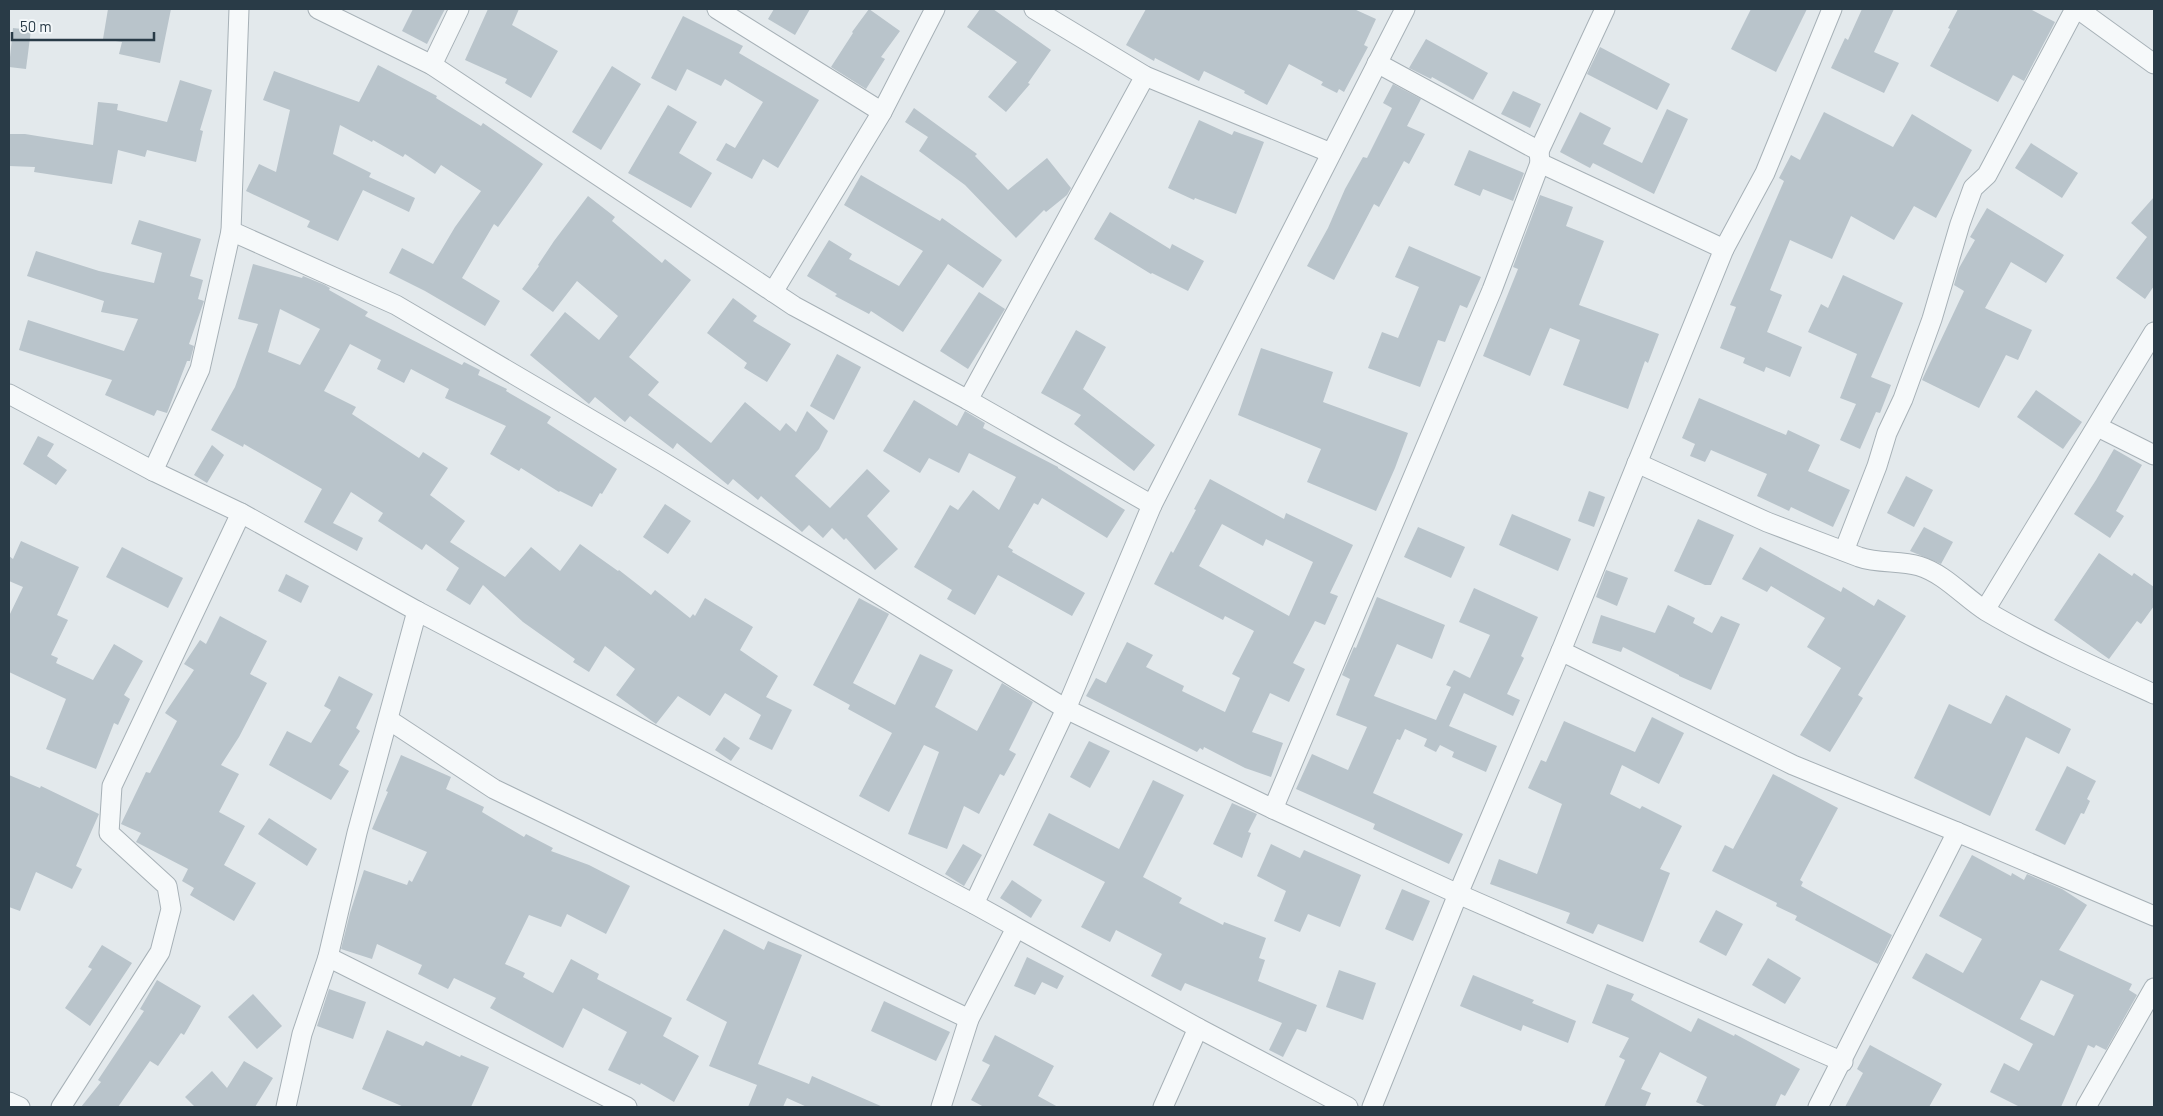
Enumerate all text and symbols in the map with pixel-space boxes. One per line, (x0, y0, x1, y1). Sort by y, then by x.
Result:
scale bar (12, 10, 155, 42)
text: 50 m (20, 17, 52, 35)

